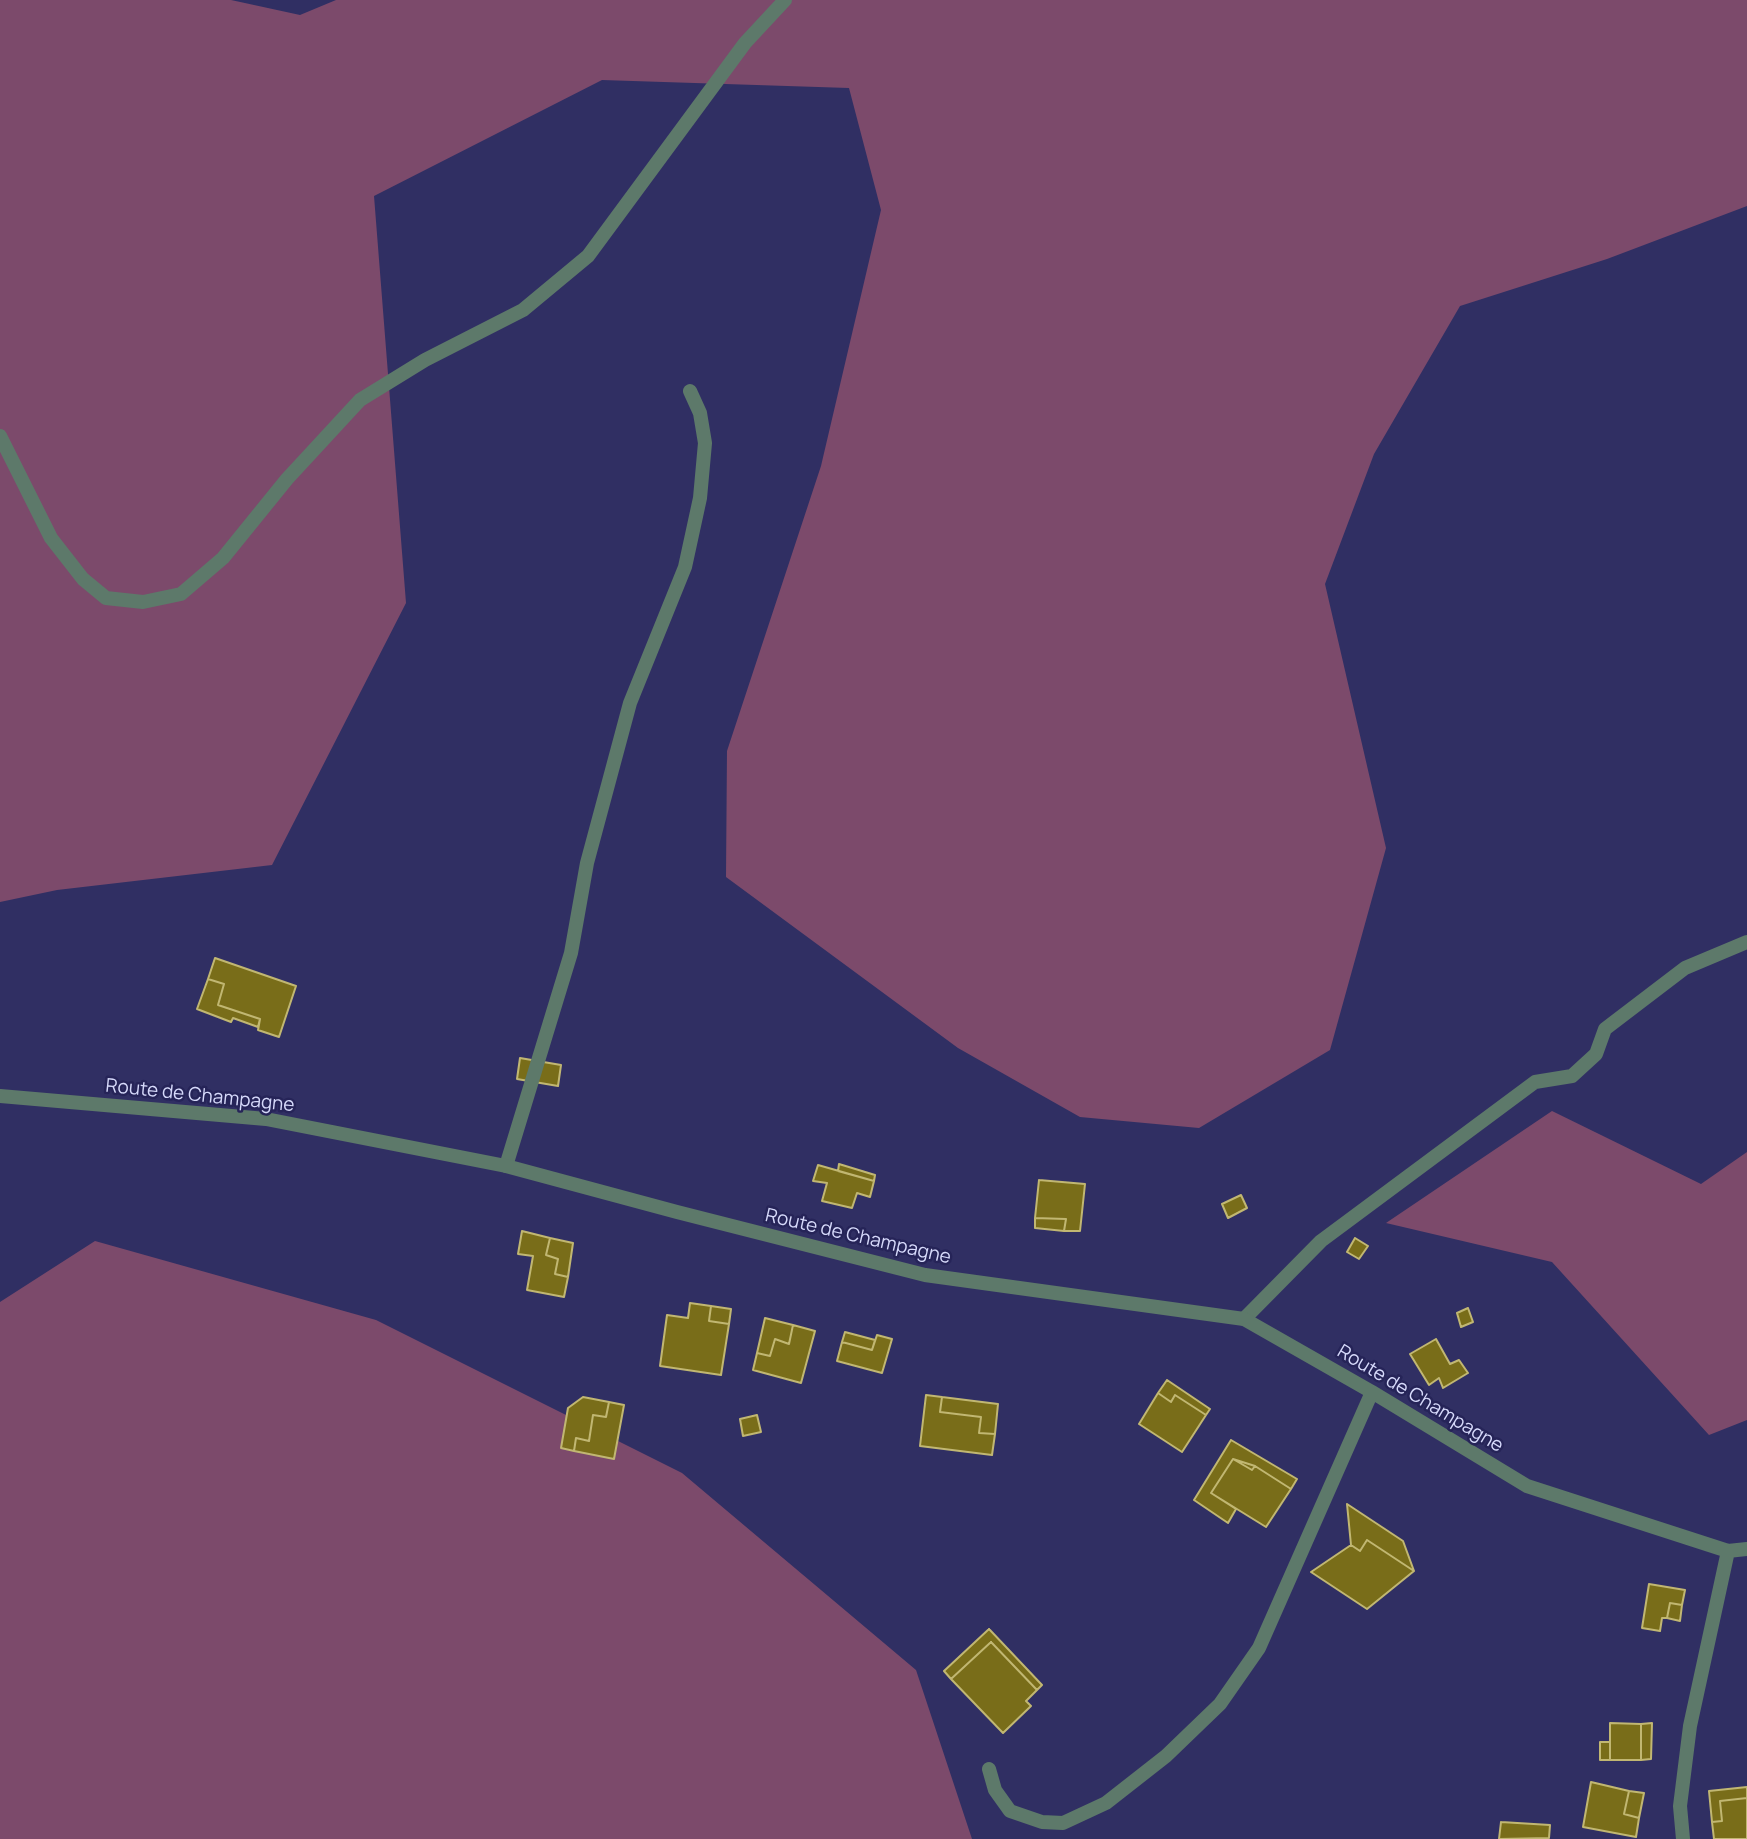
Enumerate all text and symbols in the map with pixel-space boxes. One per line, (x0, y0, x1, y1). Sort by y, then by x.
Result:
street label: Route de Champagne (104, 1075, 296, 1117)
street label: Route de Champagne (763, 1205, 953, 1269)
street label: Route de Champagne (1333, 1340, 1507, 1458)

